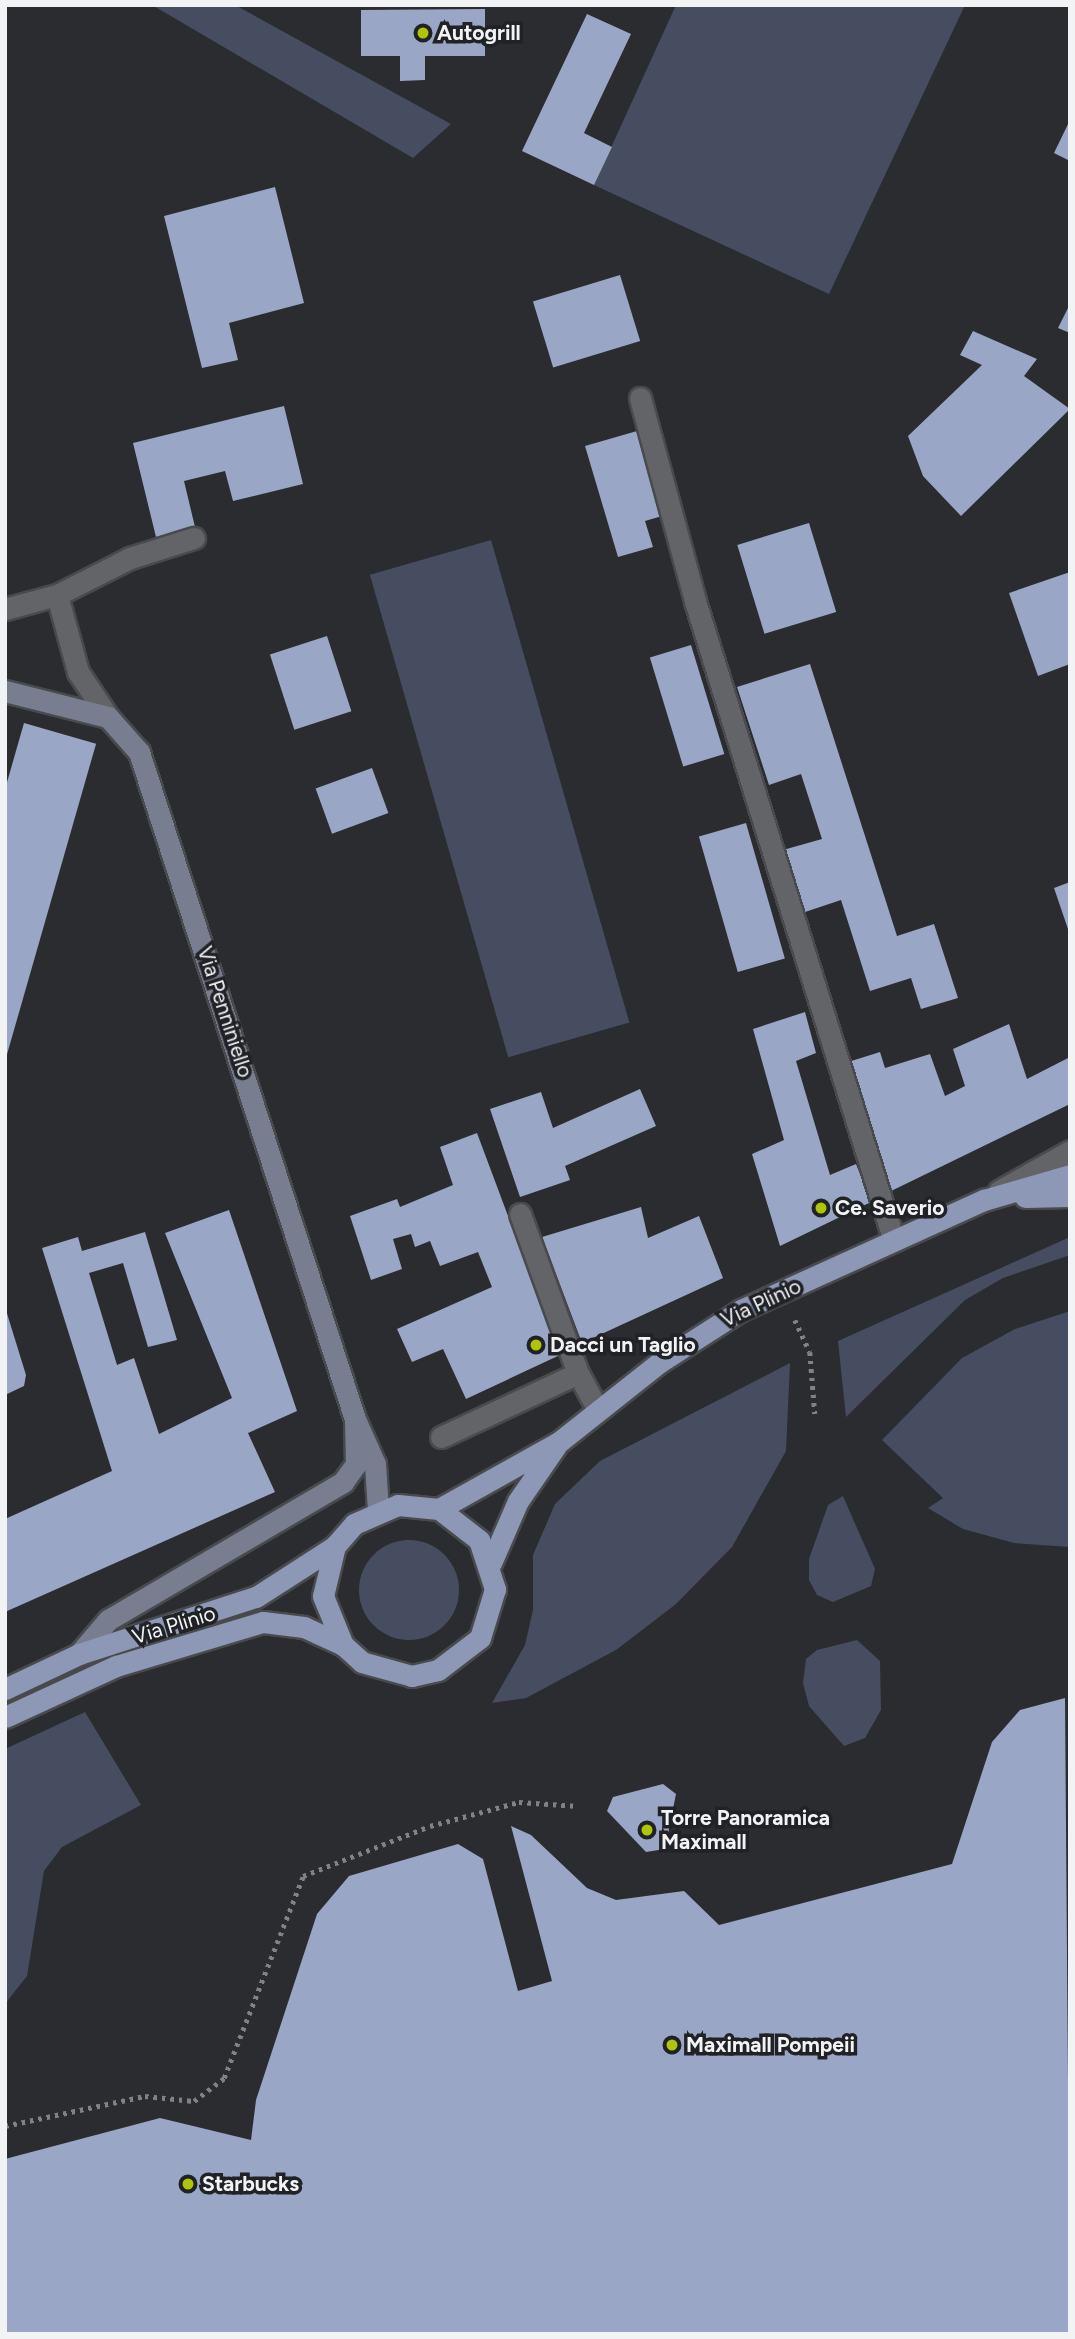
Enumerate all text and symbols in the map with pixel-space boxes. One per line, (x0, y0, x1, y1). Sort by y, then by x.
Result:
place label: Autogrill (437, 20, 521, 46)
marker: Autogrill (415, 25, 431, 41)
street label: Via Penniniello (192, 943, 258, 1081)
place label: Ce. Saverio (835, 1195, 944, 1221)
marker: Ce. Saverio (813, 1200, 829, 1216)
street label: Via Plinio (717, 1273, 805, 1333)
place label: Dacci un Taglio (550, 1332, 696, 1358)
marker: Dacci un Taglio (528, 1337, 544, 1353)
street label: Via Plinio (129, 1600, 219, 1650)
place label: Torre Panoramica Maximall (661, 1805, 830, 1855)
marker: Torre Panoramica Maximall (639, 1822, 655, 1838)
place label: Maximall Pompeii (686, 2032, 855, 2058)
marker: Maximall Pompeii (664, 2037, 680, 2053)
place label: Starbucks (202, 2171, 299, 2197)
marker: Starbucks (180, 2176, 196, 2192)

